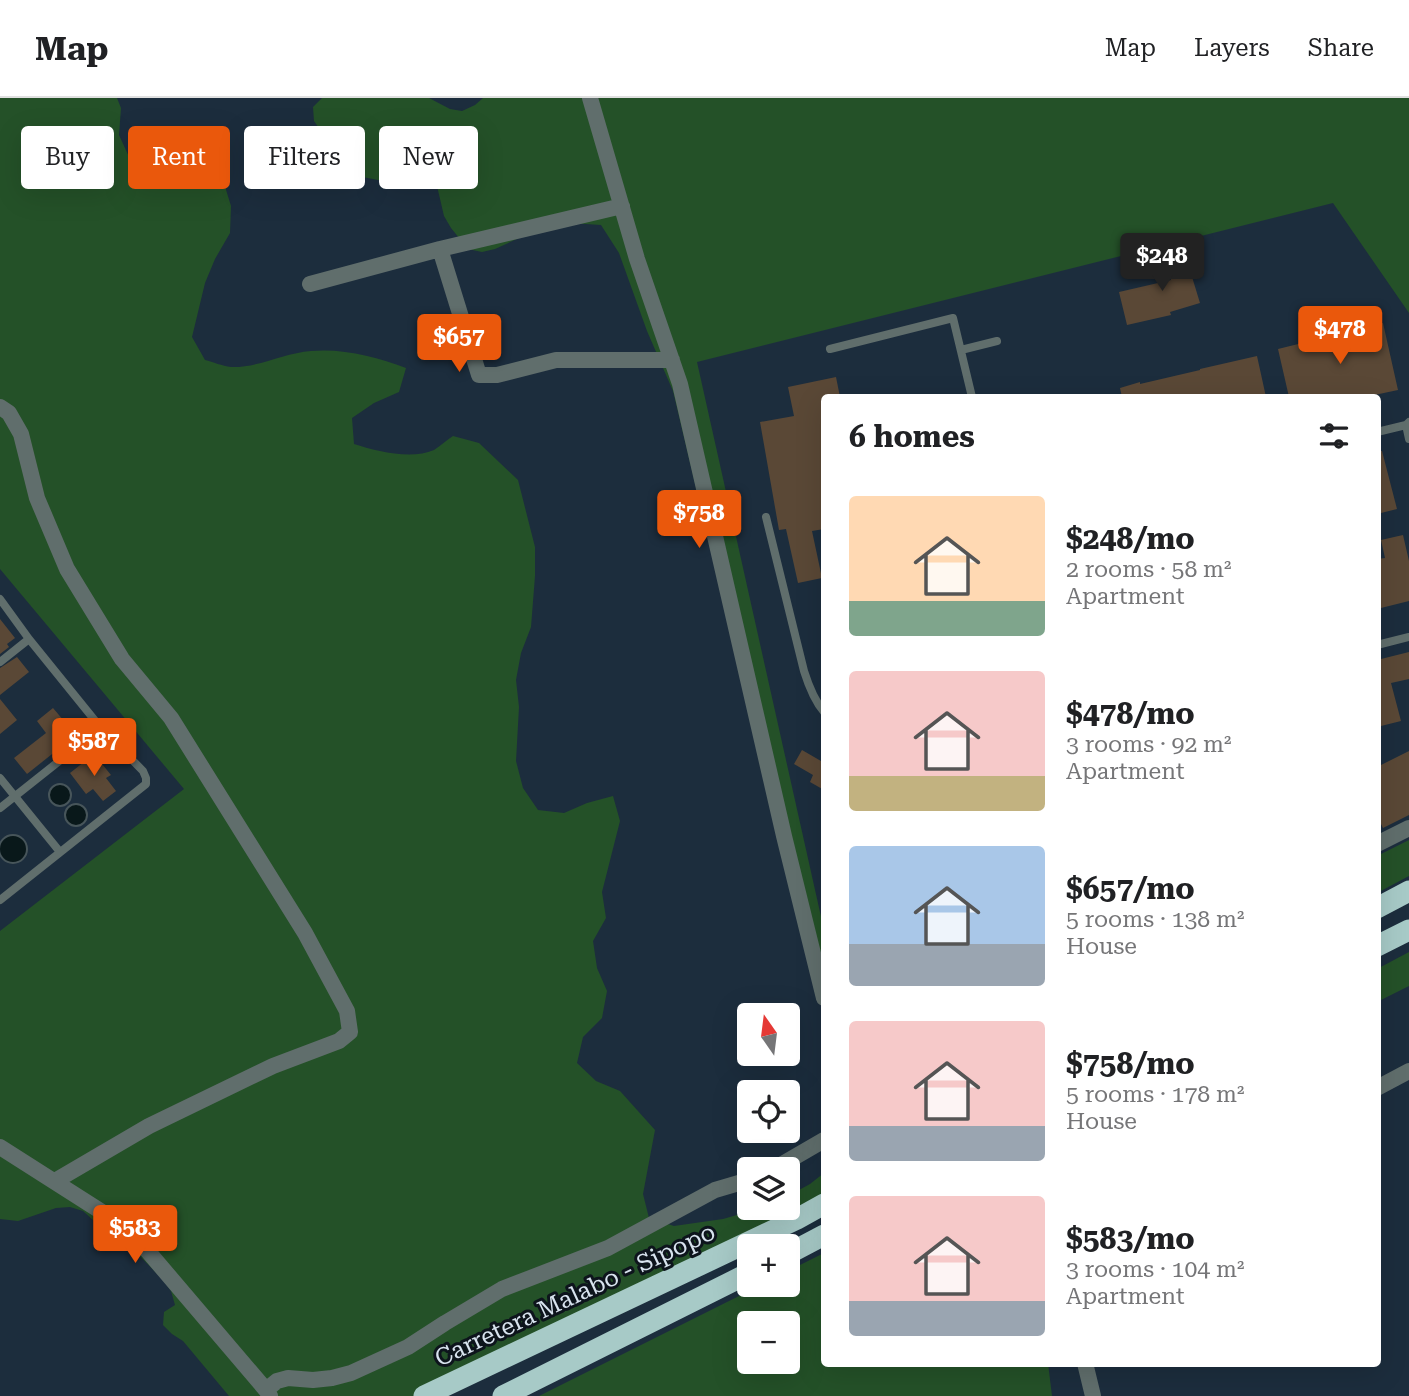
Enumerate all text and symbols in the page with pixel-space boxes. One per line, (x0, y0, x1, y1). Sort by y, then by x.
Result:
text: Map (35, 29, 109, 68)
text: Map (1105, 34, 1156, 62)
text: Layers (1194, 34, 1270, 62)
text: Share (1308, 34, 1374, 62)
chip: Buy (21, 126, 114, 189)
chip: Rent (128, 126, 230, 189)
chip: Filters (244, 126, 365, 189)
chip: New (379, 126, 478, 189)
pin: $248 (1121, 234, 1203, 293)
text: $248 (1136, 242, 1188, 269)
pin: $478 (1299, 306, 1381, 366)
pin: $657 (418, 314, 500, 374)
text: $478 (1314, 315, 1366, 342)
text: $657 (433, 323, 485, 350)
icon: filters (1315, 417, 1353, 455)
text: 6 homes (849, 419, 975, 454)
pin: $758 (658, 490, 740, 550)
text: $758 (673, 499, 725, 526)
text: $248/mo (1066, 521, 1195, 556)
icon: home (905, 524, 989, 608)
text: 2 rooms · 58 m² (1066, 556, 1232, 583)
text: Apartment (1066, 583, 1185, 610)
text: $478/mo (1066, 696, 1195, 731)
icon: home (905, 699, 989, 783)
pin: $587 (53, 718, 135, 778)
text: $587 (68, 727, 120, 754)
text: 3 rooms · 92 m² (1066, 731, 1232, 758)
text: Apartment (1066, 758, 1185, 785)
text: $657/mo (1066, 871, 1195, 906)
icon: home (905, 874, 989, 958)
text: 5 rooms · 138 m² (1066, 906, 1244, 933)
text: House (1066, 933, 1137, 960)
north arrow (737, 1003, 800, 1066)
map controls (737, 1003, 800, 1374)
text: $758/mo (1066, 1046, 1195, 1081)
icon: home (905, 1049, 989, 1133)
button: locate (737, 1080, 800, 1143)
text: 5 rooms · 178 m² (1066, 1081, 1244, 1108)
text: House (1066, 1108, 1137, 1135)
button: layers (737, 1157, 800, 1220)
pin: $583 (94, 1206, 176, 1265)
text: $583 (109, 1214, 161, 1241)
street label: Carretera Malabo - Sipopo (430, 1218, 720, 1372)
text: $583/mo (1066, 1221, 1195, 1256)
icon: home (905, 1224, 989, 1308)
button: + (737, 1234, 800, 1297)
text: 3 rooms · 104 m² (1066, 1256, 1244, 1283)
text: Apartment (1066, 1283, 1185, 1310)
button: − (737, 1311, 800, 1374)

